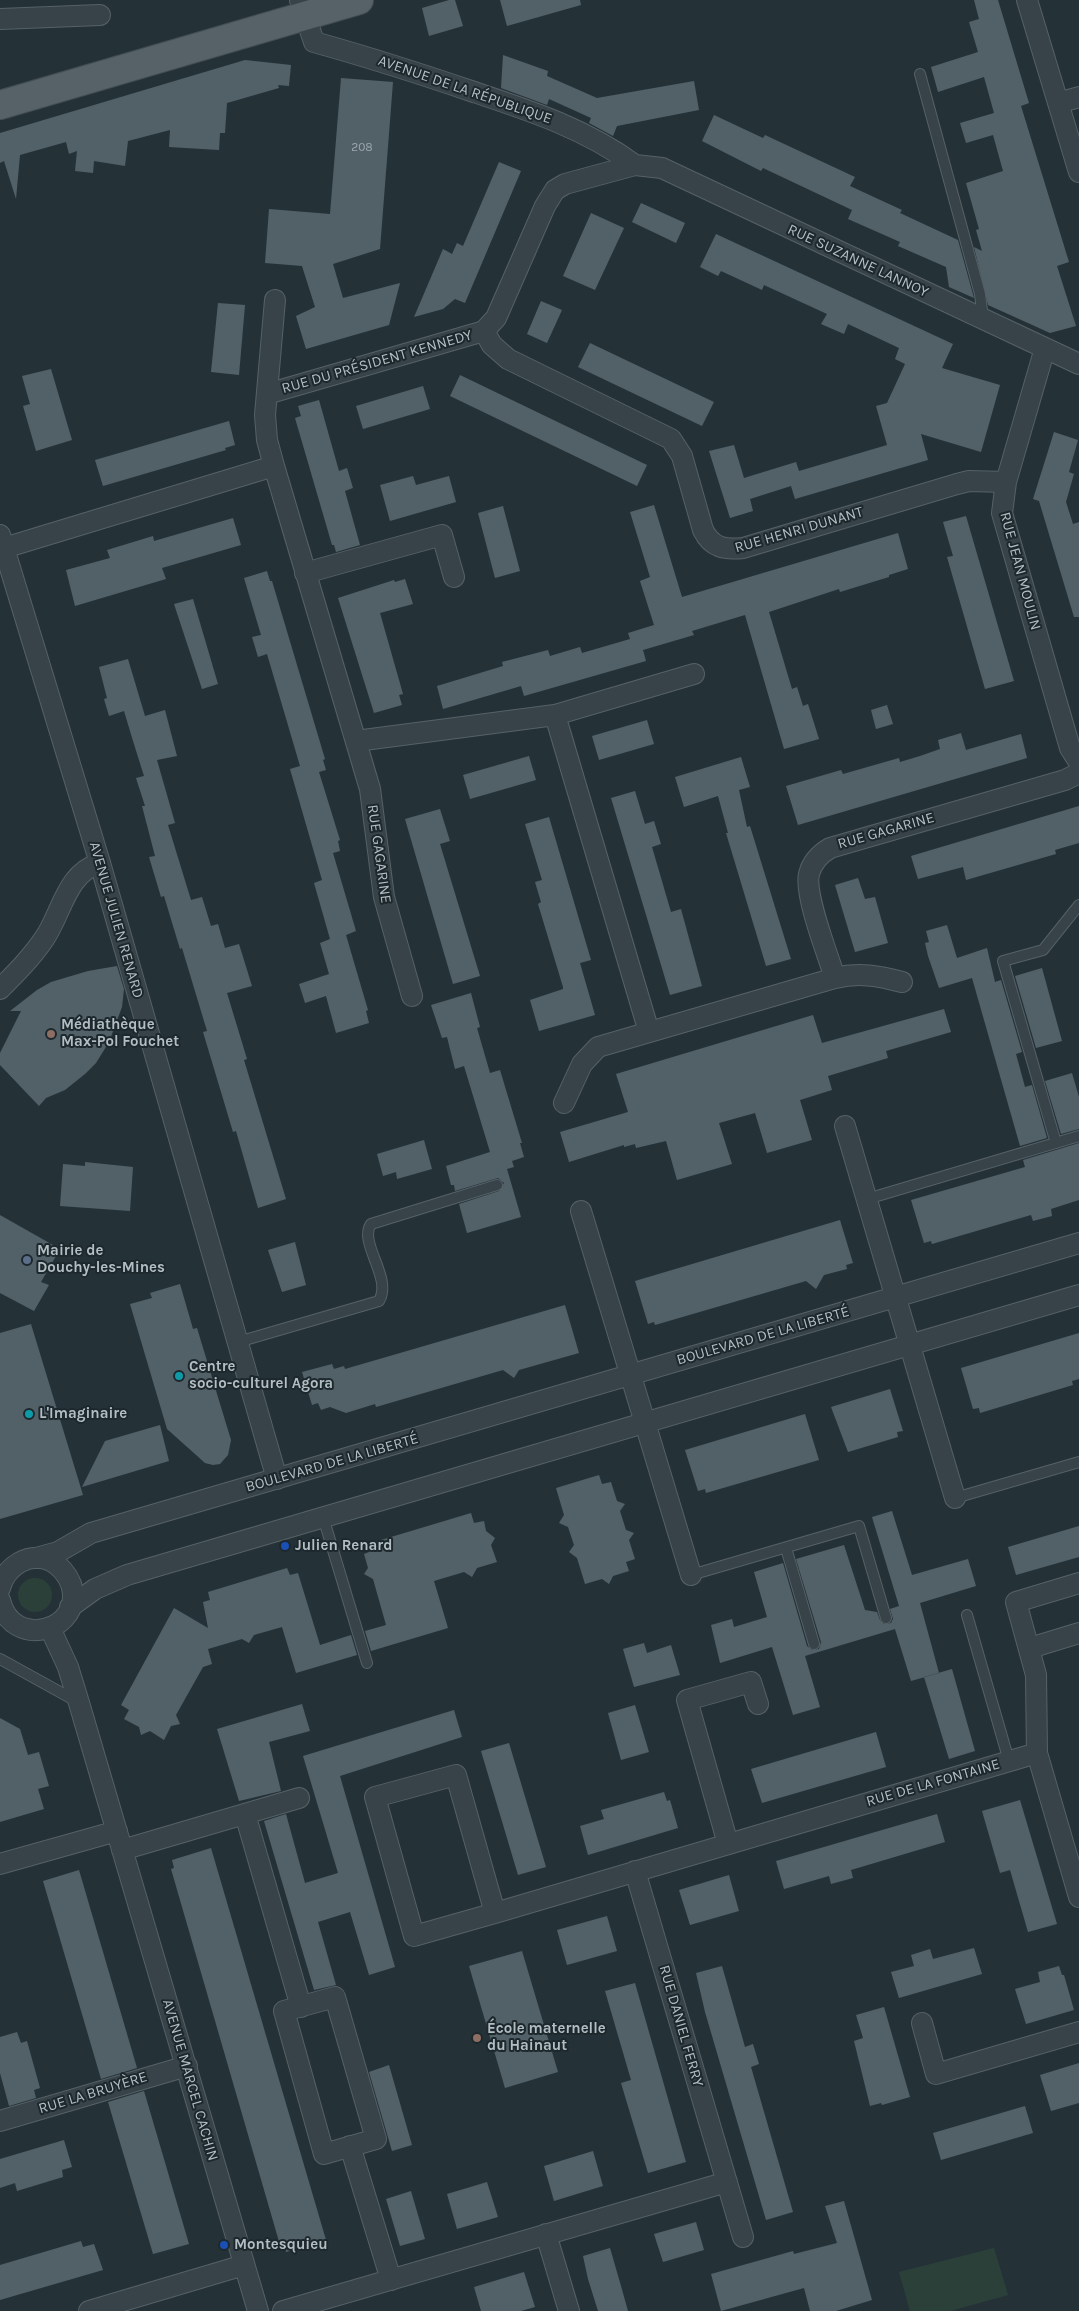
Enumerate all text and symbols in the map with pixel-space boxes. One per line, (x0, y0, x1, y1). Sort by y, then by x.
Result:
street label: AVENUE DE LA RÉPUBLIQUE (376, 52, 554, 128)
house number: 208 (351, 141, 373, 155)
street label: RUE SUZANNE LANNOY (785, 220, 931, 302)
street label: RUE DU PRÉSIDENT KENNEDY (280, 326, 474, 398)
street label: RUE HENRI DUNANT (733, 503, 865, 557)
street label: RUE JEAN MOULIN (996, 510, 1044, 632)
street label: RUE GAGARINE (363, 803, 395, 905)
street label: RUE GAGARINE (836, 809, 936, 853)
street label: AVENUE JULIEN RENARD (85, 840, 147, 1000)
place label: Médiathèque Max-Pol Fouchet (61, 1016, 179, 1051)
marker: Médiathèque Max-Pol Fouchet (45, 1028, 57, 1040)
place label: Mairie de Douchy-les-Mines (37, 1242, 165, 1277)
marker: Mairie de Douchy-les-Mines (21, 1254, 33, 1266)
street label: BOULEVARD DE LA LIBERTÉ (675, 1303, 851, 1369)
place label: Centre socio-culturel Agora (189, 1358, 333, 1393)
marker: Centre socio-culturel Agora (173, 1370, 185, 1382)
place label: L'Imaginaire (39, 1405, 127, 1423)
marker: L'Imaginaire (23, 1408, 35, 1420)
street label: BOULEVARD DE LA LIBERTÉ (244, 1430, 420, 1496)
place label: Julien Renard (295, 1537, 392, 1555)
marker: Julien Renard (279, 1540, 291, 1552)
street label: RUE DE LA FONTAINE (864, 1755, 1002, 1811)
street label: RUE DANIEL FERRY (655, 1963, 707, 2089)
street label: AVENUE MARCEL CACHIN (158, 1997, 222, 2163)
place label: École maternelle du Hainaut (487, 2020, 606, 2055)
marker: École maternelle du Hainaut (471, 2032, 483, 2044)
street label: RUE LA BRUYÈRE (36, 2068, 150, 2118)
place label: Montesquieu (234, 2236, 328, 2254)
marker: Montesquieu (218, 2239, 230, 2251)

